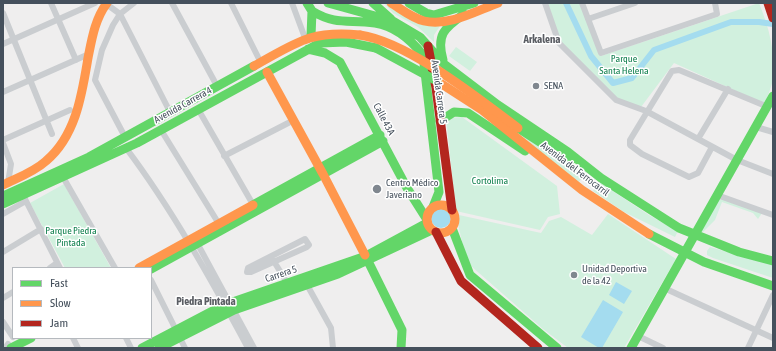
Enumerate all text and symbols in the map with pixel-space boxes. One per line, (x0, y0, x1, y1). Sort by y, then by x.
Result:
district label: Arkalena (524, 33, 560, 47)
park label: Parque Santa Helena (599, 53, 649, 76)
street label: Avenida Carrera 5 (429, 59, 449, 125)
place label: SENA (544, 80, 563, 92)
marker: SENA (531, 81, 541, 91)
street label: Avenida Carrera 4 (152, 84, 214, 126)
street label: Calle 43A (371, 101, 397, 137)
street label: Avenida del Ferrocarril (538, 139, 612, 199)
park label: Cortolima (472, 175, 508, 187)
place label: Centro Médico Javeriano (386, 177, 438, 200)
marker: Centro Médico Javeriano (371, 183, 383, 195)
park label: Parque Piedra Pintada (45, 225, 97, 248)
street label: Carrera 5 (263, 263, 299, 285)
place label: Unidad Deportiva de la 42 (582, 263, 647, 286)
legend (12, 267, 152, 339)
marker: Unidad Deportiva de la 42 (569, 270, 579, 280)
text: Fast (50, 276, 68, 290)
district label: Piedra Pintada (176, 295, 236, 309)
text: Slow (50, 296, 71, 310)
text: Jam (50, 316, 68, 330)

